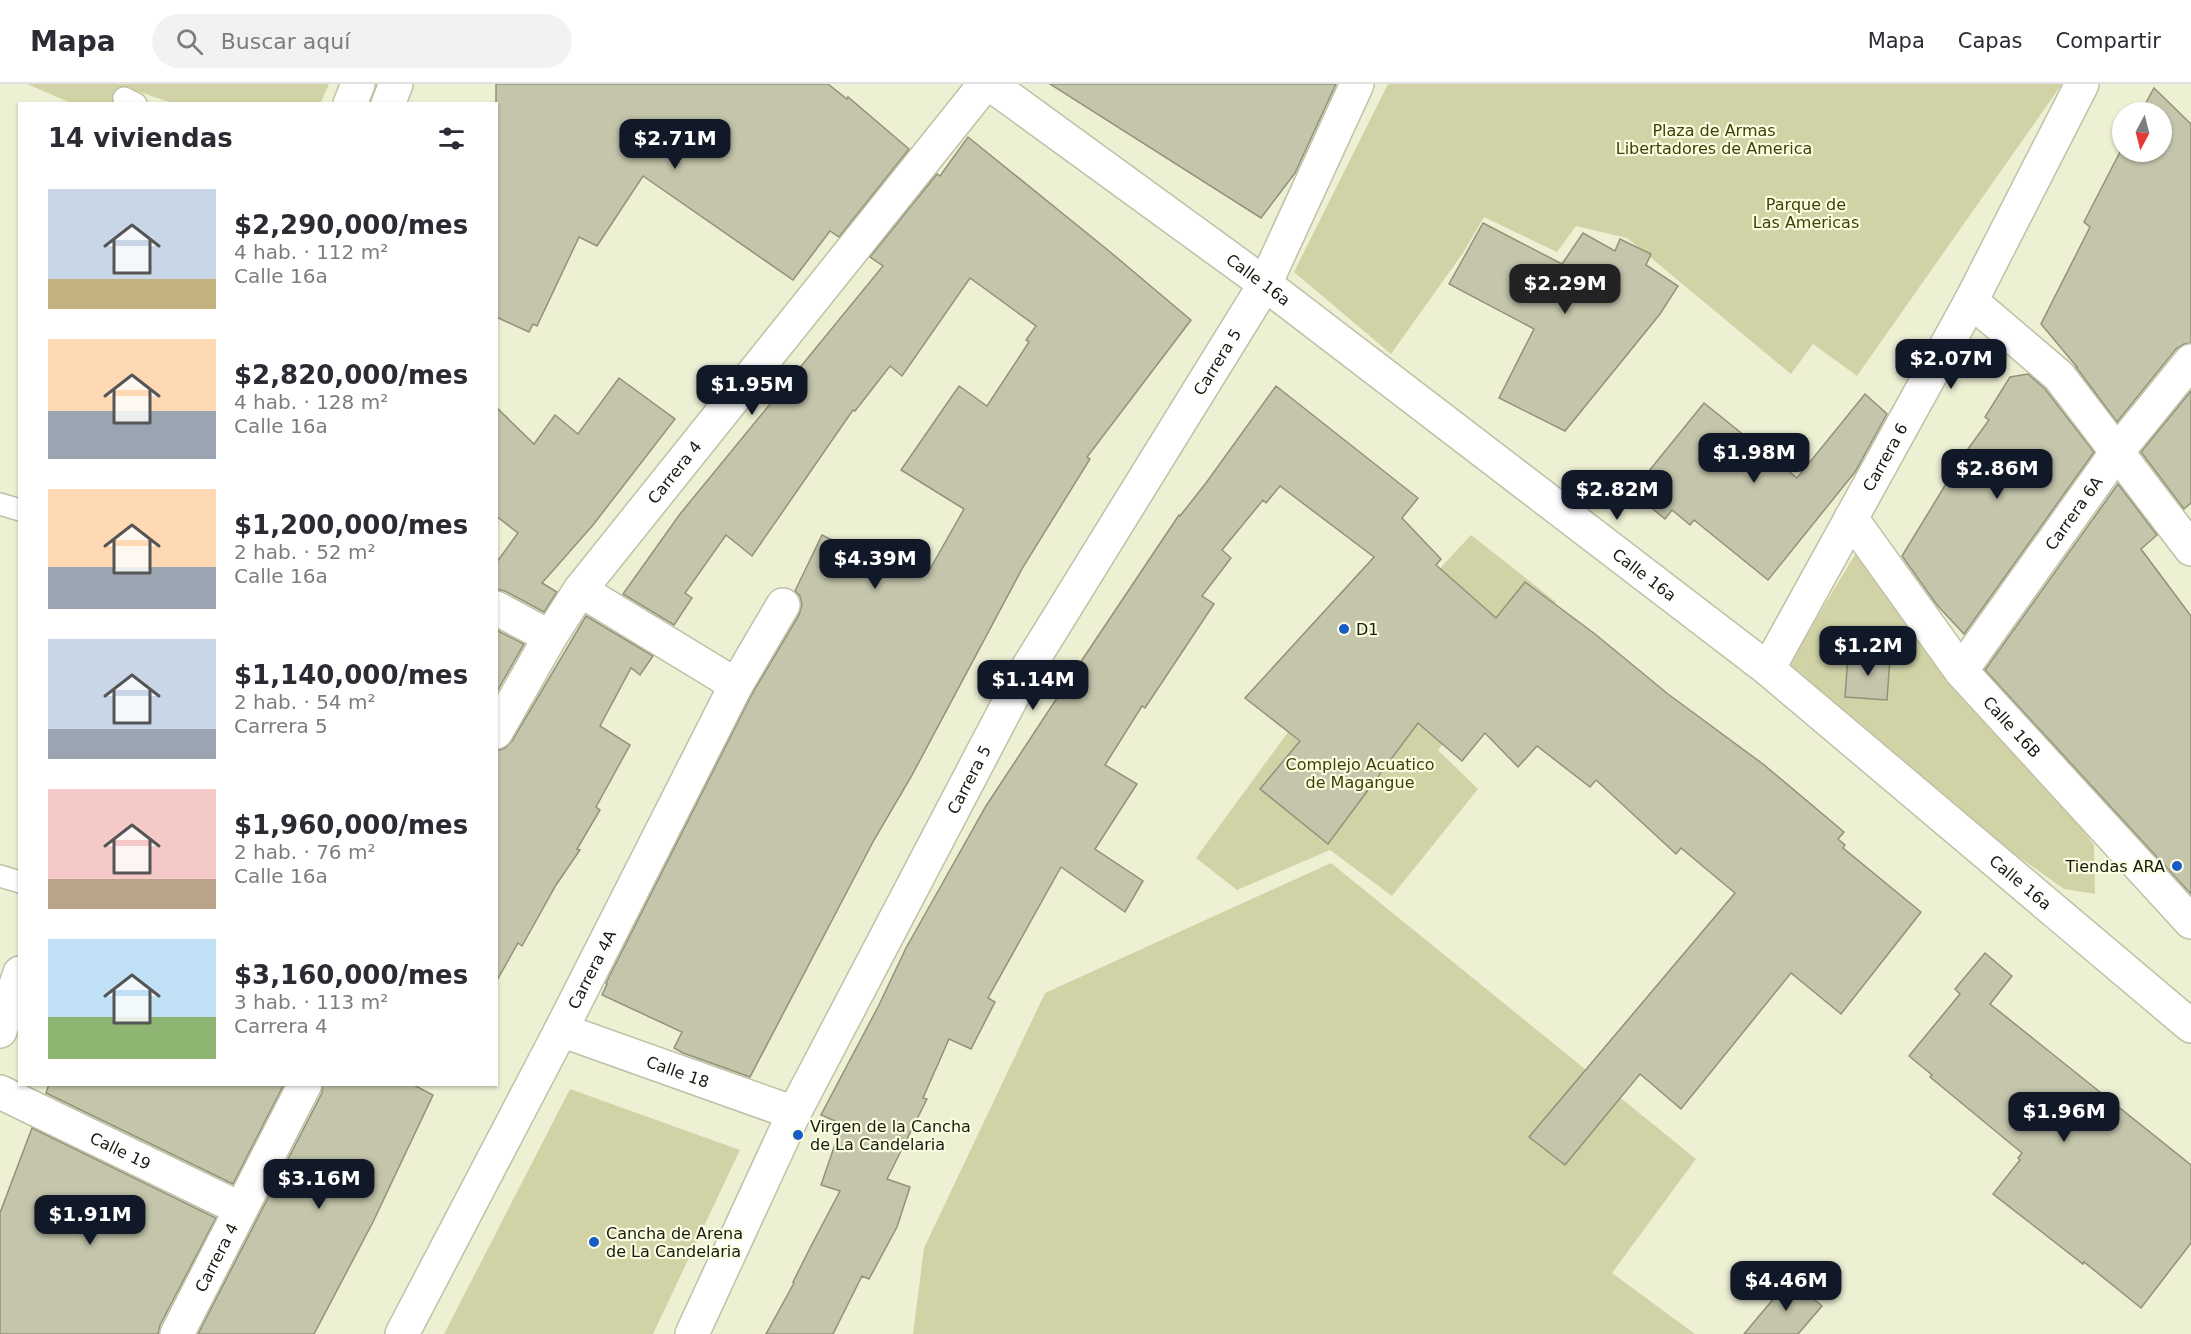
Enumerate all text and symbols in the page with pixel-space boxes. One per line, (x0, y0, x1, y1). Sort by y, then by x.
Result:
search box (152, 14, 572, 68)
text: Mapa (30, 25, 116, 58)
icon: search (173, 25, 206, 58)
text: Buscar aquí (221, 29, 350, 54)
text: Mapa (1868, 29, 1925, 53)
text: Capas (1958, 29, 2022, 53)
text: Compartir (2055, 29, 2161, 53)
north arrow (2112, 102, 2172, 162)
map controls (2112, 102, 2172, 162)
pin: $2.71M (626, 119, 724, 170)
park label: Plaza de Armas Libertadores de America (1616, 121, 1812, 158)
icon: filters (435, 122, 468, 155)
text: 14 viviendas (48, 123, 233, 153)
text: $2.71M (633, 126, 717, 150)
park label: Parque de Las Americas (1753, 195, 1859, 232)
text: $2,290,000/mes (234, 210, 468, 240)
icon: home (96, 213, 168, 285)
text: 4 hab. · 112 m² (234, 240, 388, 264)
street label: Calle 16a (1222, 250, 1294, 310)
text: Calle 16a (234, 264, 328, 288)
pin: $2.29M (1516, 264, 1614, 315)
text: $2.29M (1523, 271, 1607, 295)
street label: Carrera 5 (1190, 325, 1245, 399)
pin: $2.07M (1902, 339, 2000, 390)
text: $2.07M (1909, 346, 1993, 370)
text: $2,820,000/mes (234, 360, 468, 390)
icon: home (96, 363, 168, 435)
pin: $1.95M (703, 365, 801, 416)
text: $1.95M (710, 372, 794, 396)
text: 4 hab. · 128 m² (234, 390, 388, 414)
text: Calle 16a (234, 414, 328, 438)
street label: Carrera 6 (1859, 420, 1912, 495)
pin: $1.98M (1705, 433, 1803, 484)
street label: Carrera 4 (644, 437, 706, 508)
text: $1.98M (1712, 440, 1796, 464)
pin: $2.86M (1948, 449, 2046, 500)
text: $2.86M (1955, 456, 2039, 480)
pin: $2.82M (1568, 470, 1666, 521)
street label: Carrera 6A (2041, 473, 2107, 554)
text: $2.82M (1575, 477, 1659, 501)
text: $1,200,000/mes (234, 510, 468, 540)
icon: home (96, 513, 168, 585)
pin: $4.39M (826, 539, 924, 590)
text: 2 hab. · 52 m² (234, 540, 375, 564)
street label: Calle 16a (1609, 545, 1680, 605)
text: $4.39M (833, 546, 917, 570)
text: Calle 16a (234, 564, 328, 588)
place label: D1 (1356, 620, 1379, 639)
marker: D1 (1337, 622, 1351, 636)
pin: $1.2M (1826, 626, 1910, 677)
text: $1.2M (1833, 633, 1903, 657)
text: $1,140,000/mes (234, 660, 468, 690)
pin: $1.14M (984, 660, 1082, 711)
icon: home (96, 663, 168, 735)
text: $1.14M (991, 667, 1075, 691)
text: 2 hab. · 54 m² (234, 690, 375, 714)
street label: Calle 16B (1979, 693, 2044, 762)
text: Carrera 5 (234, 714, 328, 738)
street label: Carrera 5 (943, 742, 995, 817)
park label: Complejo Acuatico de Magangue (1285, 755, 1435, 792)
text: $1,960,000/mes (234, 810, 468, 840)
icon: home (96, 813, 168, 885)
text: 2 hab. · 76 m² (234, 840, 375, 864)
street label: Calle 16a (1985, 851, 2055, 914)
place label: Tiendas ARA (2065, 857, 2165, 876)
marker: Tiendas ARA (2170, 859, 2184, 873)
text: Calle 16a (234, 864, 328, 888)
street label: Carrera 4A (564, 927, 620, 1012)
text: $3,160,000/mes (234, 960, 468, 990)
icon: home (96, 963, 168, 1035)
text: 3 hab. · 113 m² (234, 990, 388, 1014)
text: Carrera 4 (234, 1014, 328, 1038)
street label: Calle 18 (644, 1052, 712, 1092)
pin: $1.96M (2015, 1092, 2113, 1143)
text: $1.96M (2022, 1099, 2106, 1123)
place label: Virgen de la Cancha de La Candelaria (810, 1117, 971, 1154)
street label: Calle 19 (87, 1128, 154, 1174)
marker: Virgen de la Cancha de La Candelaria (791, 1128, 805, 1142)
pin: $3.16M (270, 1159, 368, 1210)
text: $3.16M (277, 1166, 361, 1190)
pin: $1.91M (41, 1195, 139, 1246)
text: $1.91M (48, 1202, 132, 1226)
street label: Carrera 4 (191, 1220, 242, 1295)
place label: Cancha de Arena de La Candelaria (606, 1224, 743, 1261)
marker: Cancha de Arena de La Candelaria (587, 1235, 601, 1249)
pin: $4.46M (1737, 1261, 1835, 1312)
text: $4.46M (1744, 1268, 1828, 1292)

